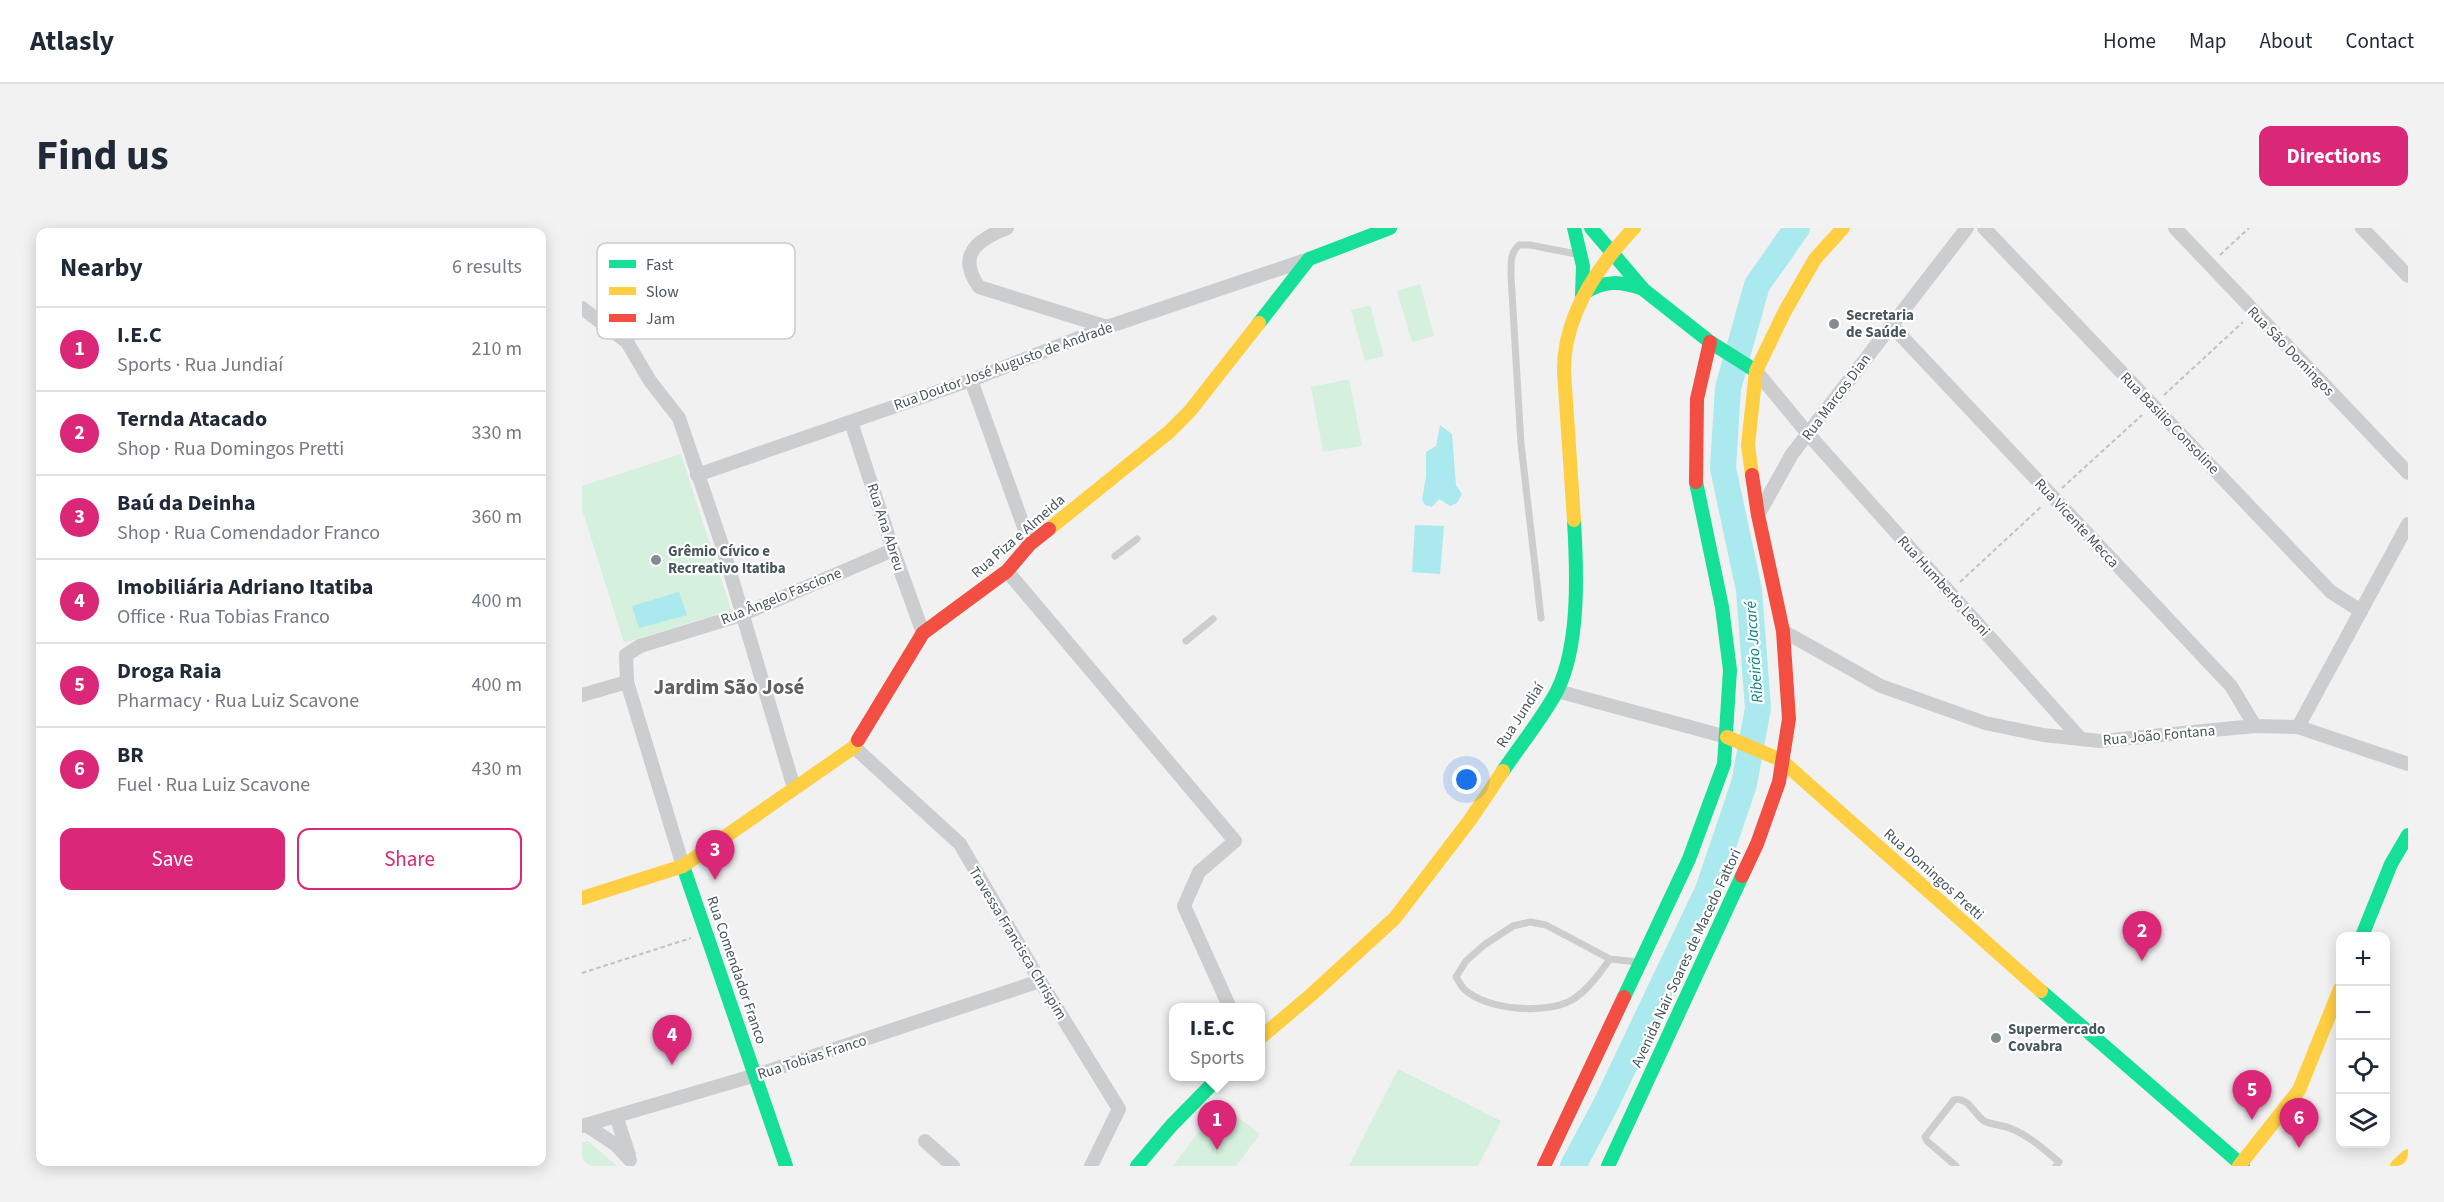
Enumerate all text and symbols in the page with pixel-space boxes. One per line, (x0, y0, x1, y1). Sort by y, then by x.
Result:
text: Atlasly (30, 21, 114, 61)
text: Home (2103, 26, 2156, 56)
text: Map (2189, 26, 2227, 56)
text: About (2260, 26, 2312, 56)
text: Contact (2345, 26, 2414, 56)
text: Find us (36, 126, 169, 186)
button: Directions (2259, 126, 2408, 186)
legend (597, 243, 795, 339)
text: Nearby (60, 249, 143, 286)
text: 6 results (452, 253, 522, 281)
text: Fast (646, 254, 674, 276)
text: Slow (646, 281, 679, 303)
street label: Rua São Domingos (2242, 302, 2339, 401)
place label: Secretaria de Saúde (1846, 305, 1914, 343)
text: Jam (646, 308, 675, 330)
street label: Rua Doutor José Augusto de Andrade (891, 317, 1116, 416)
marker: Secretaria de Saúde (1827, 317, 1841, 331)
text: I.E.C (117, 319, 162, 351)
text: 1 (74, 335, 85, 363)
text: 210 m (472, 335, 522, 363)
street label: Rua Marcos Dian (1797, 350, 1876, 445)
text: Sports · Rua Jundiaí (117, 351, 283, 379)
street label: Rua Basilio Consoline (2115, 368, 2224, 479)
text: Ternda Atacado (117, 403, 267, 435)
text: 2 (74, 419, 85, 447)
text: 330 m (472, 419, 522, 447)
text: Shop · Rua Domingos Pretti (117, 435, 344, 463)
street label: Rua Vicente Mecca (2030, 474, 2124, 573)
street label: Rua Ana Abreu (861, 481, 910, 574)
text: Baú da Deinha (117, 487, 256, 519)
street label: Rua Piza e Almeida (967, 490, 1070, 583)
text: 3 (74, 503, 85, 531)
text: 360 m (472, 503, 522, 531)
text: Shop · Rua Comendador Franco (117, 519, 380, 547)
street label: Rua Humberto Leoni (1893, 531, 1995, 641)
place label: Grêmio Cívico e Recreativo Itatiba (668, 541, 786, 579)
marker: Grêmio Cívico e Recreativo Itatiba (649, 553, 663, 567)
street label: Rua Ângelo Fascione (718, 563, 845, 630)
text: Imobiliária Adriano Itatiba (117, 571, 373, 603)
text: 4 (74, 587, 85, 615)
text: 400 m (472, 587, 522, 615)
water label: Ribeirão Jacaré (1739, 600, 1769, 704)
text: Office · Rua Tobias Franco (117, 603, 330, 631)
text: Droga Raia (117, 655, 222, 687)
text: 5 (74, 671, 85, 699)
text: 400 m (472, 671, 522, 699)
district label: Jardim São José (654, 672, 805, 702)
street label: Rua Jundiaí (1491, 677, 1550, 752)
text: Pharmacy · Rua Luiz Scavone (117, 687, 359, 715)
street label: Rua João Fontana (2102, 720, 2216, 751)
text: BR (117, 739, 144, 771)
text: 6 (74, 755, 85, 783)
text: 430 m (472, 755, 522, 783)
your location (1452, 765, 1481, 794)
text: Fuel · Rua Luiz Scavone (117, 771, 310, 799)
street label: Rua Domingos Pretti (1879, 824, 1988, 925)
button: Save (60, 828, 285, 890)
button: Share (297, 828, 522, 890)
pin: 3 (696, 830, 734, 880)
street label: Avenida Nair Soares de Macedo Fattori (1626, 845, 1747, 1071)
street label: Travessa Francisca Chrispim (963, 863, 1072, 1024)
street label: Rua Comendador Franco (701, 893, 772, 1047)
pin: 2 (2122, 912, 2162, 961)
map controls (2336, 932, 2390, 1148)
button: + (2336, 932, 2390, 986)
button: − (2336, 986, 2390, 1040)
popup (1169, 1003, 1265, 1081)
text: I.E.C (1190, 1012, 1234, 1044)
pin: 4 (652, 1016, 692, 1065)
place label: Supermercado Covabra (2008, 1019, 2105, 1057)
street label: Rua Tobias Franco (755, 1030, 869, 1085)
marker: Supermercado Covabra (1989, 1031, 2003, 1045)
button: locate (2336, 1040, 2390, 1094)
text: Sports (1190, 1044, 1244, 1072)
pin: 5 (2232, 1070, 2272, 1120)
button: layers (2336, 1094, 2390, 1148)
pin: 6 (2280, 1098, 2318, 1148)
pin: 1 (1198, 1100, 1236, 1150)

